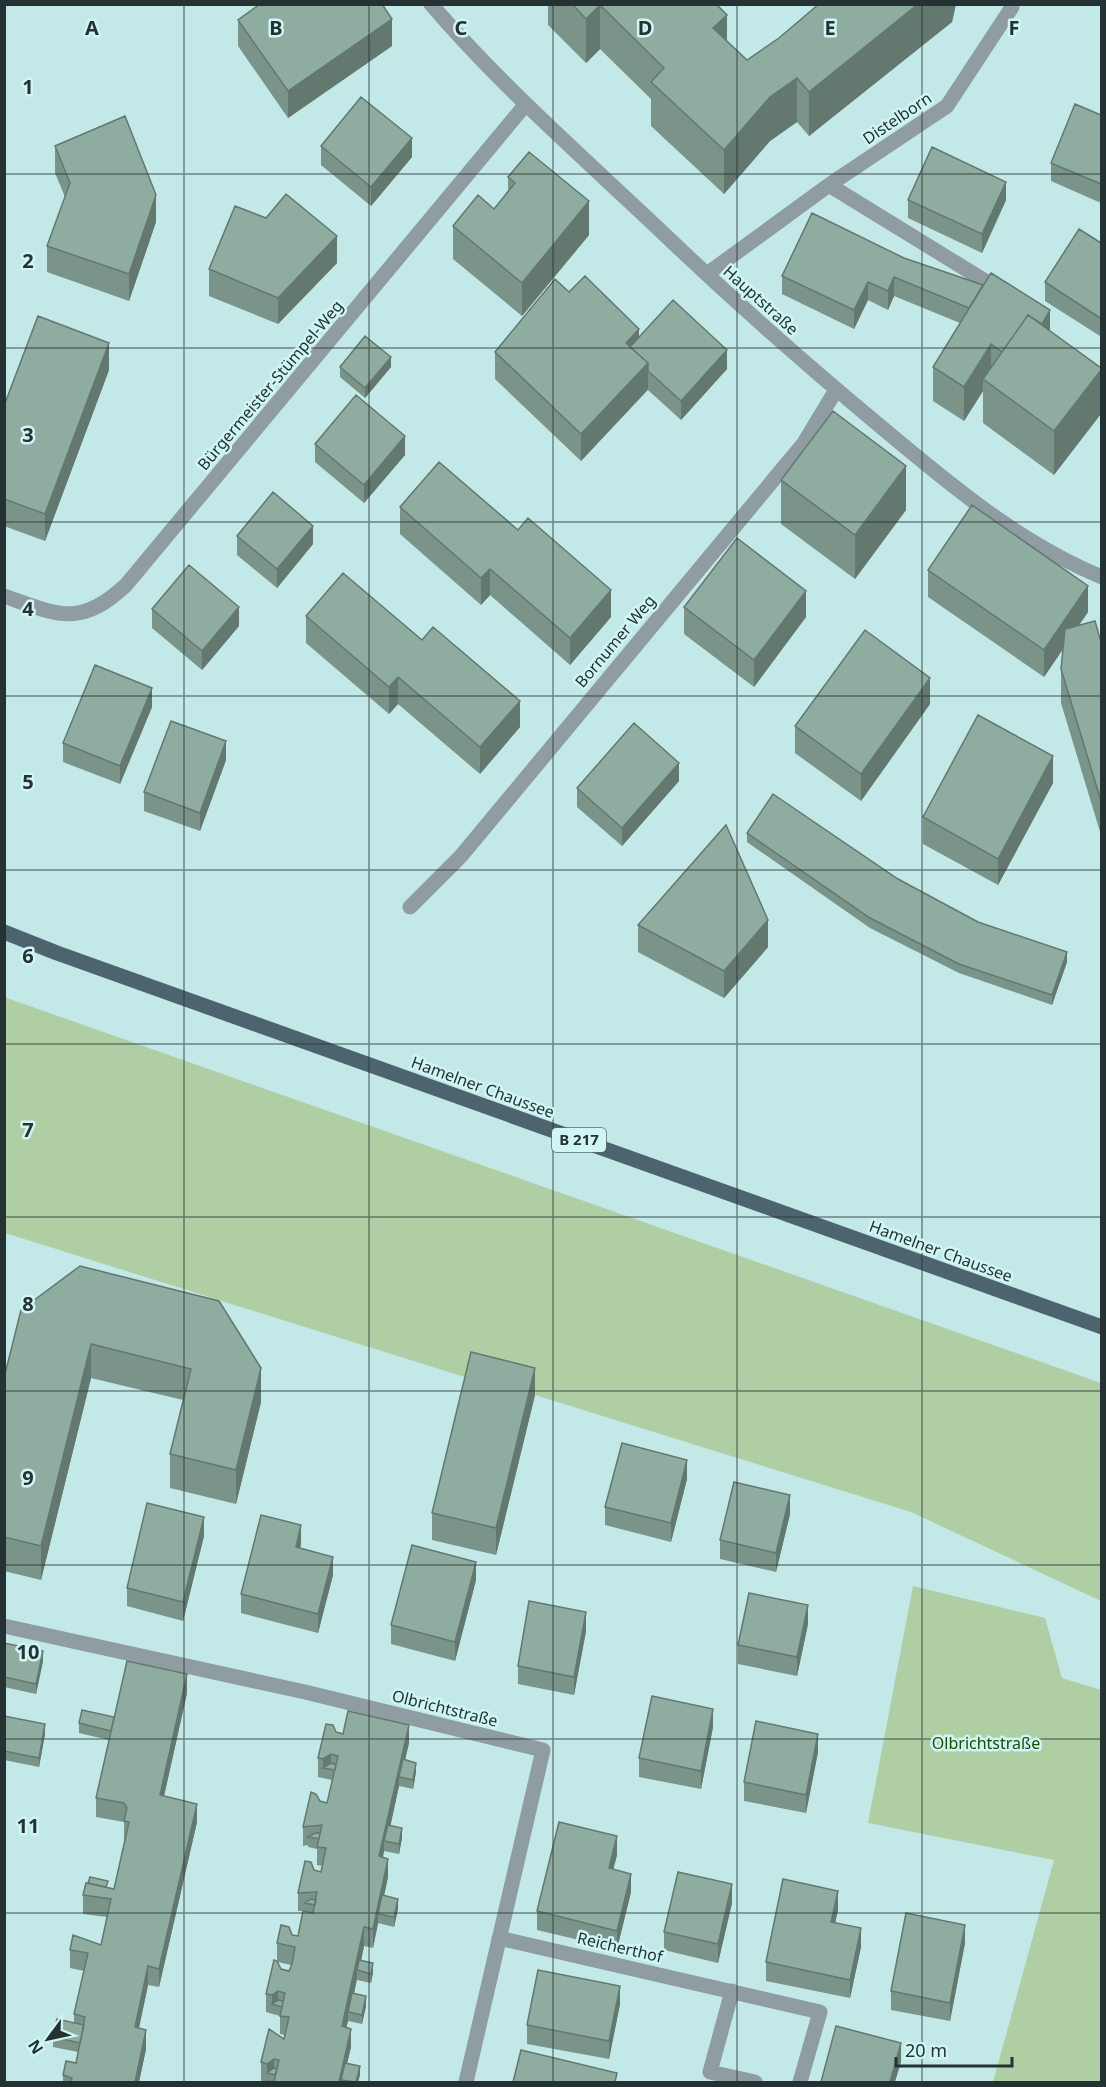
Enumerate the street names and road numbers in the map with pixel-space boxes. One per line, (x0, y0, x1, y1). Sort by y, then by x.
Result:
street label: Distelborn (858, 87, 936, 149)
street label: Hauptstraße (719, 260, 803, 340)
street label: Bürgermeister-Stümpel-Weg (192, 295, 348, 475)
street label: Bornumer Weg (570, 590, 660, 692)
street label: Hamelner Chaussee (408, 1051, 558, 1123)
road number: B 217 (552, 1128, 606, 1152)
street label: Hamelner Chaussee (866, 1215, 1016, 1287)
street label: Olbrichtstraße (390, 1684, 500, 1732)
street label: Reicherthof (575, 1926, 666, 1968)

